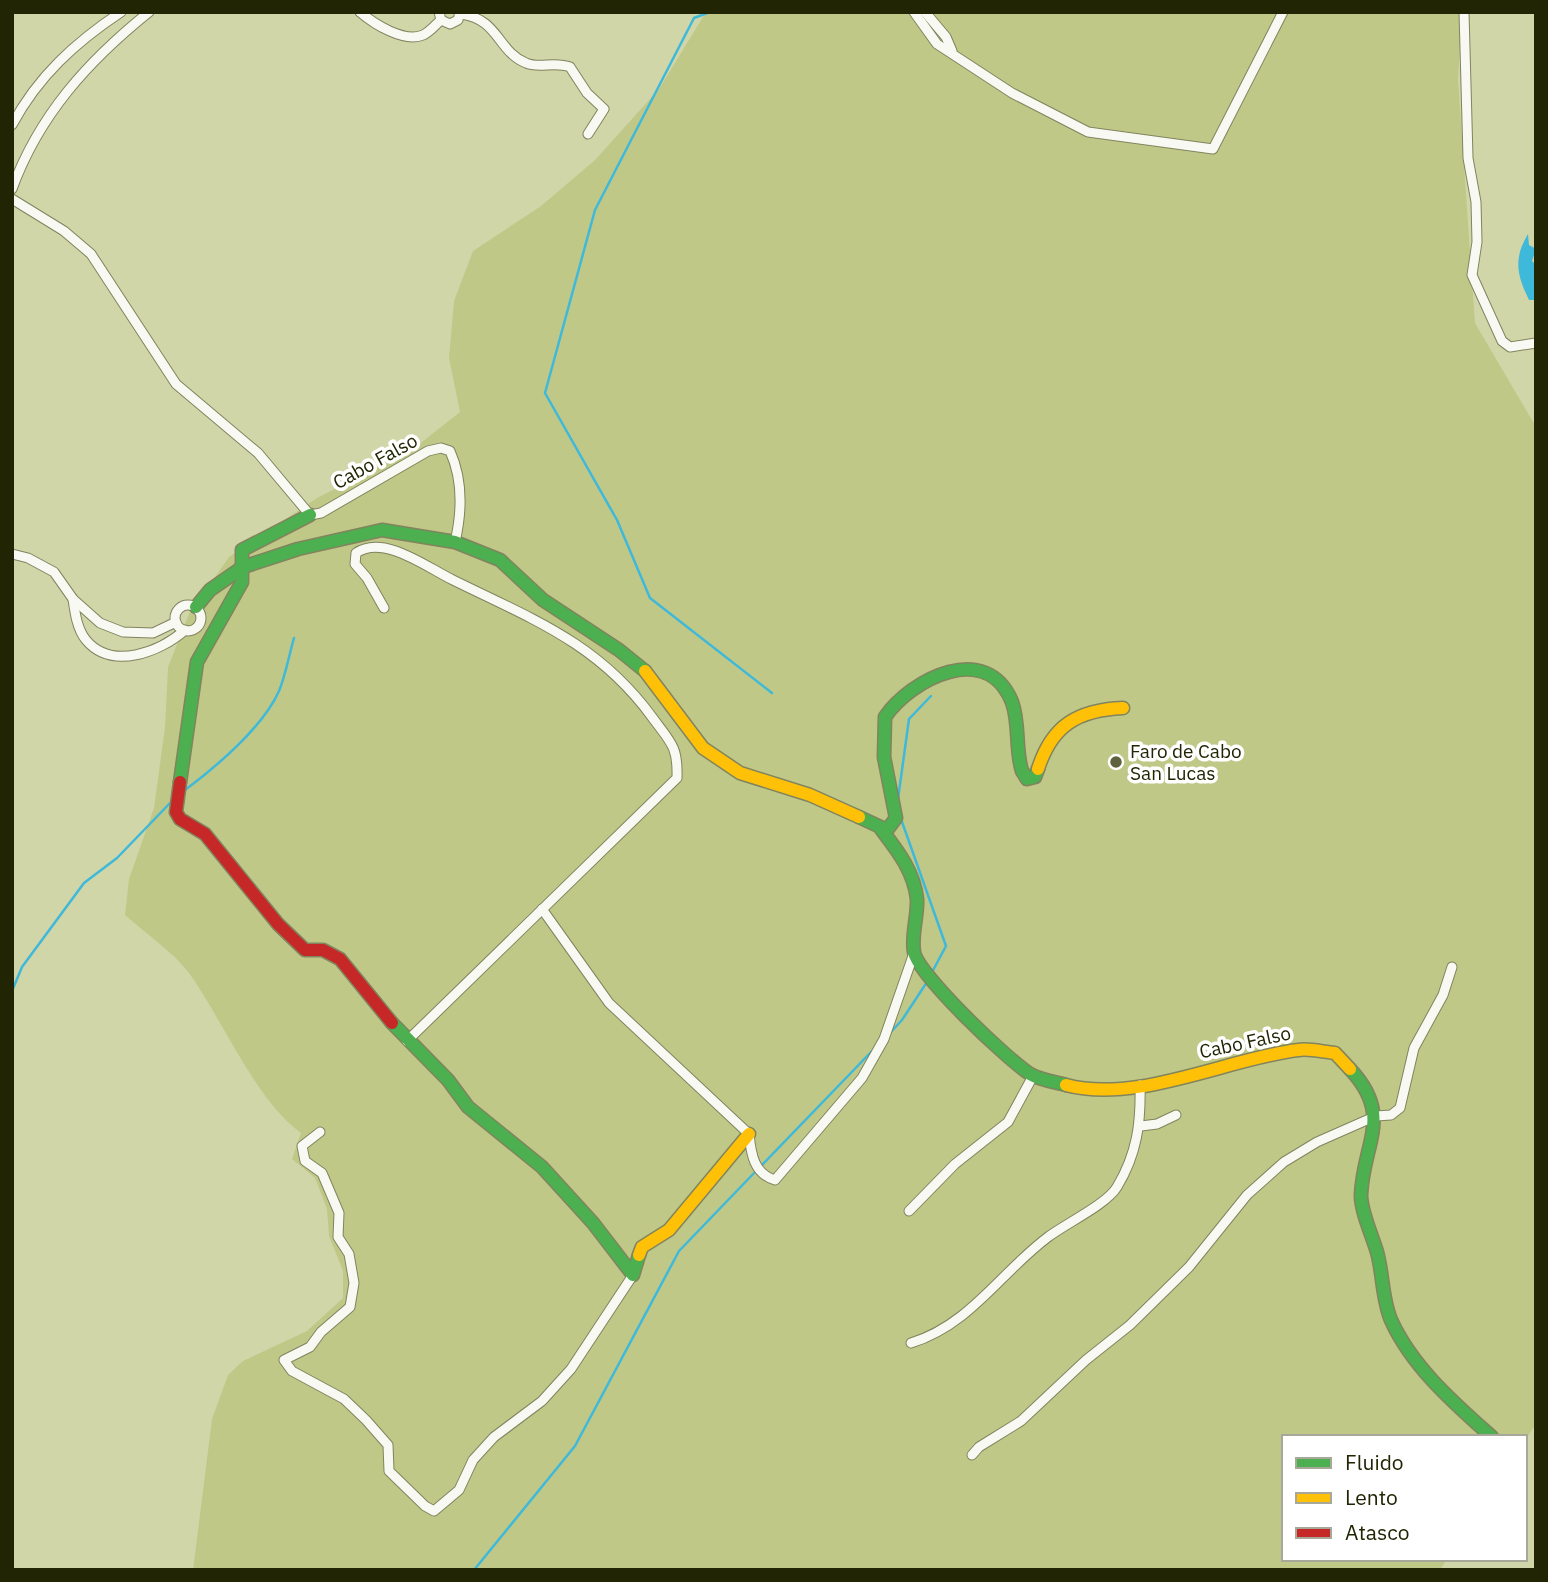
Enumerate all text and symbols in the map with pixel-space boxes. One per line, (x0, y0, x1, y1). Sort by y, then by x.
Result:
street label: Cabo Falso (328, 428, 422, 494)
place label: Faro de Cabo San Lucas (1130, 739, 1242, 785)
marker: Faro de Cabo San Lucas (1108, 754, 1124, 770)
street label: Cabo Falso (1197, 1021, 1293, 1063)
legend (1282, 1435, 1527, 1561)
text: Fluido (1345, 1448, 1404, 1476)
text: Lento (1345, 1483, 1398, 1511)
text: Atasco (1345, 1518, 1409, 1546)

